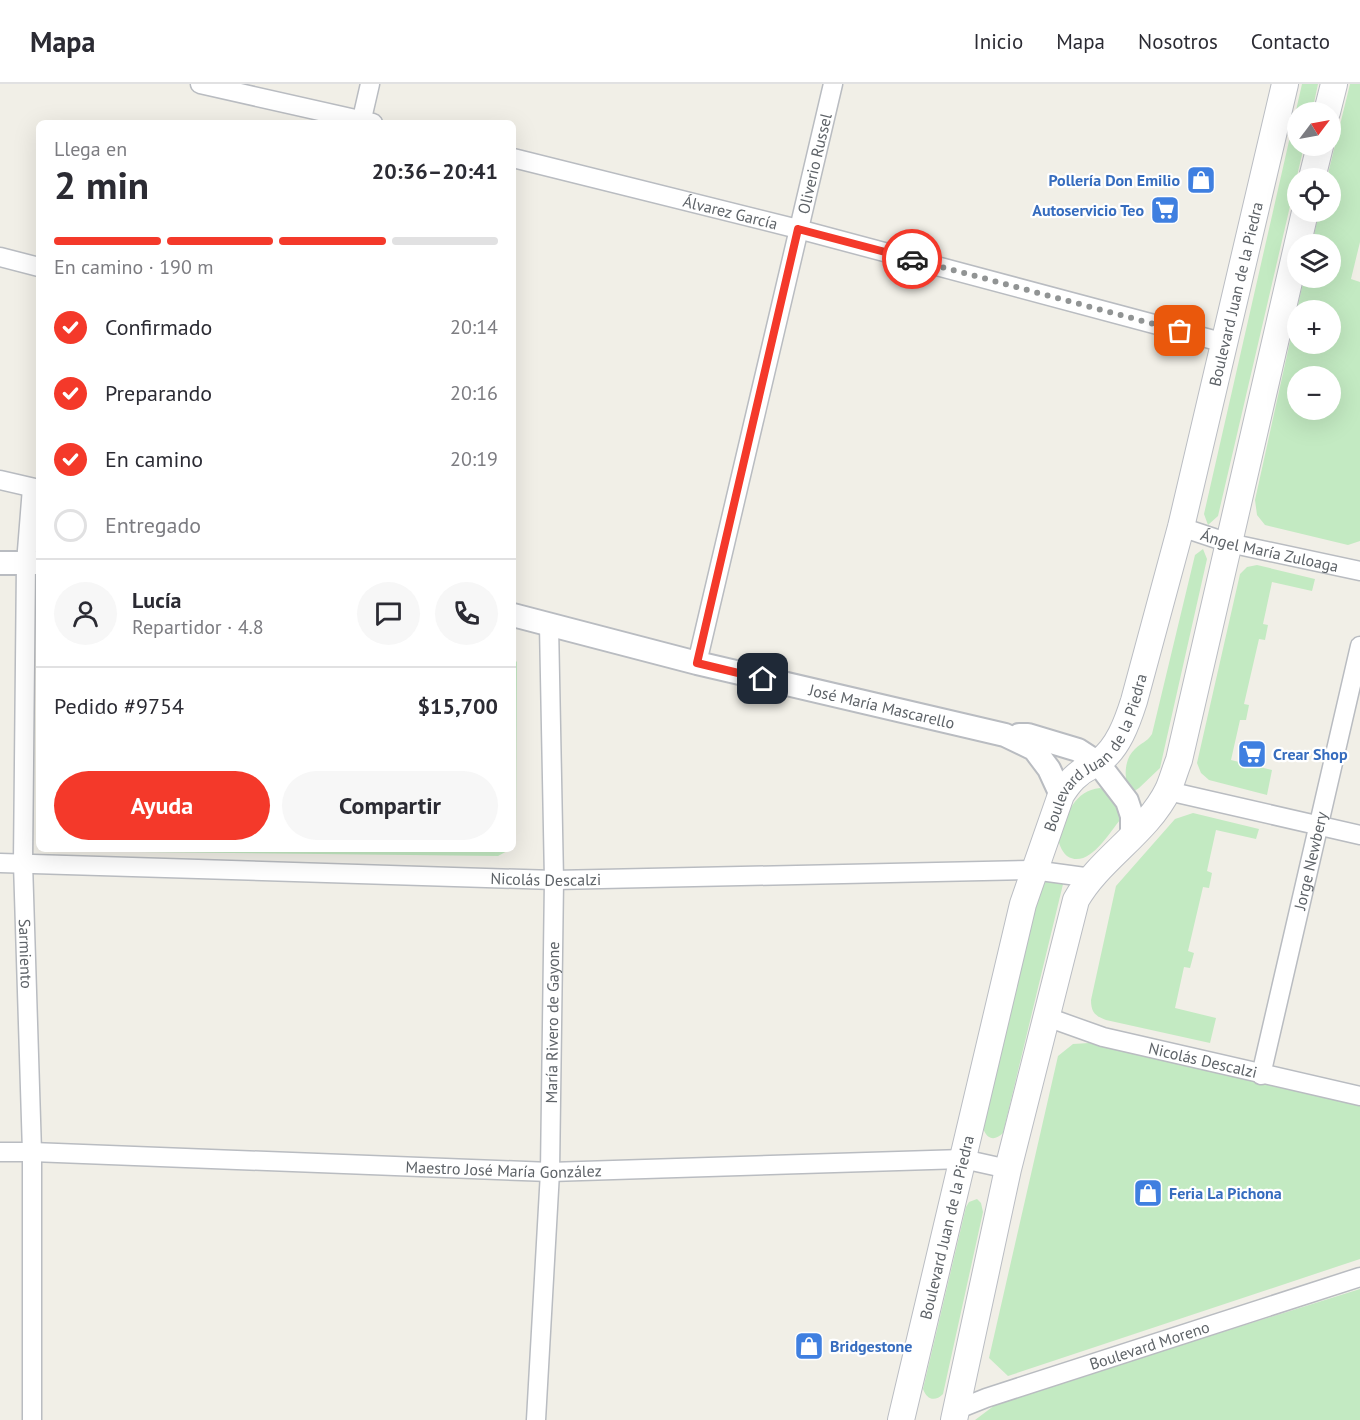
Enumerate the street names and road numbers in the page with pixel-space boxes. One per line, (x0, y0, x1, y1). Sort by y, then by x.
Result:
street label: Oliverio Russel (793, 111, 836, 216)
street label: Álvarez García (681, 191, 780, 234)
street label: Boulevard Juan de la Piedra (1204, 200, 1267, 388)
street label: Ángel María Zuloaga (1198, 524, 1340, 576)
street label: Boulevard Juan de la Piedra (1039, 671, 1151, 834)
street label: José María Mascarello (806, 679, 957, 733)
street label: Jorge Newbery (1289, 809, 1332, 913)
street label: Nicolás Descalzi (490, 868, 601, 890)
street label: Sarmiento (15, 918, 37, 989)
street label: María Rivero de Gayone (541, 941, 563, 1103)
street label: Nicolás Descalzi (1147, 1038, 1259, 1082)
street label: Boulevard Juan de la Piedra (915, 1133, 978, 1321)
street label: Maestro José María González (405, 1156, 602, 1182)
street label: Boulevard Moreno (1087, 1316, 1212, 1374)

